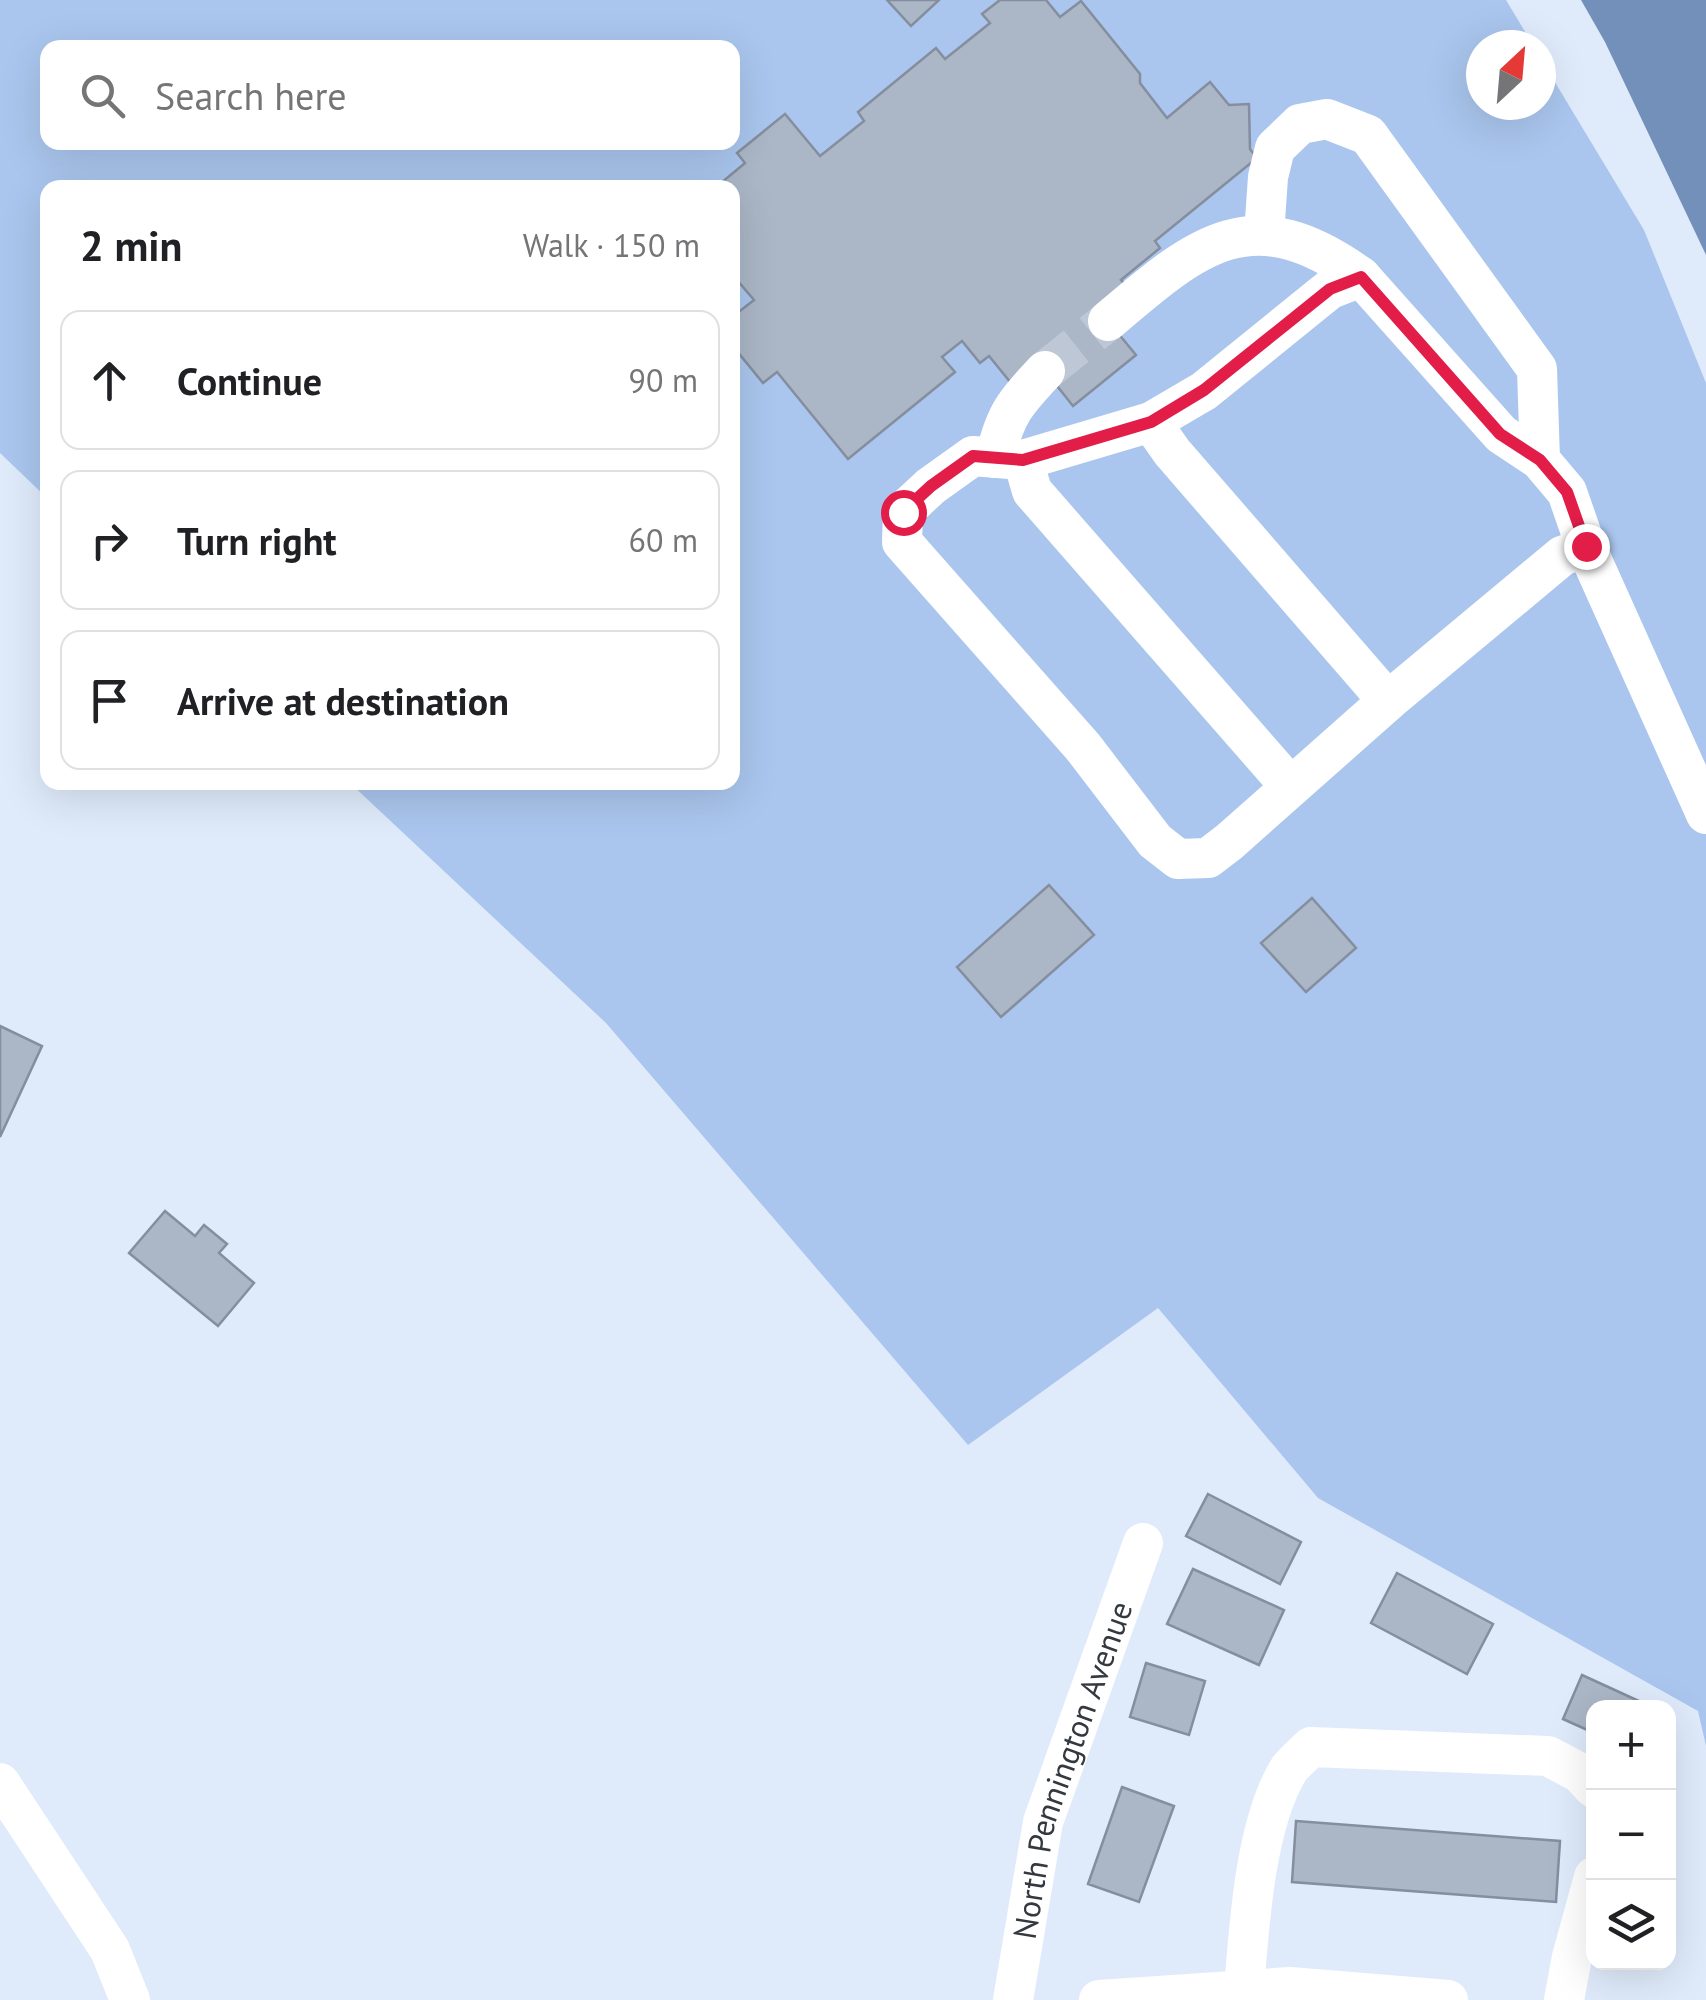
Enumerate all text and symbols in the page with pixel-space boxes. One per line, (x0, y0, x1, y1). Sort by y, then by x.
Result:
north arrow (1466, 30, 1556, 120)
search box (40, 40, 740, 150)
icon: search (75, 68, 130, 123)
text: Search here (155, 71, 347, 120)
text: 2 min (80, 218, 182, 273)
text: Walk · 150 m (523, 224, 700, 266)
icon: ahead (82, 353, 137, 408)
text: Continue (177, 356, 322, 405)
text: 90 m (629, 359, 698, 401)
route start (881, 490, 927, 536)
icon: right (82, 513, 137, 568)
text: Turn right (177, 516, 337, 565)
text: 60 m (629, 519, 698, 561)
route end (1564, 524, 1610, 570)
icon: arrive (82, 673, 137, 728)
text: Arrive at destination (177, 676, 509, 725)
street label: North Pennington Avenue (1003, 1595, 1141, 1942)
map controls (1586, 1700, 1676, 1970)
button: + (1586, 1700, 1676, 1790)
button: − (1586, 1790, 1676, 1880)
button: layers (1586, 1880, 1676, 1970)

